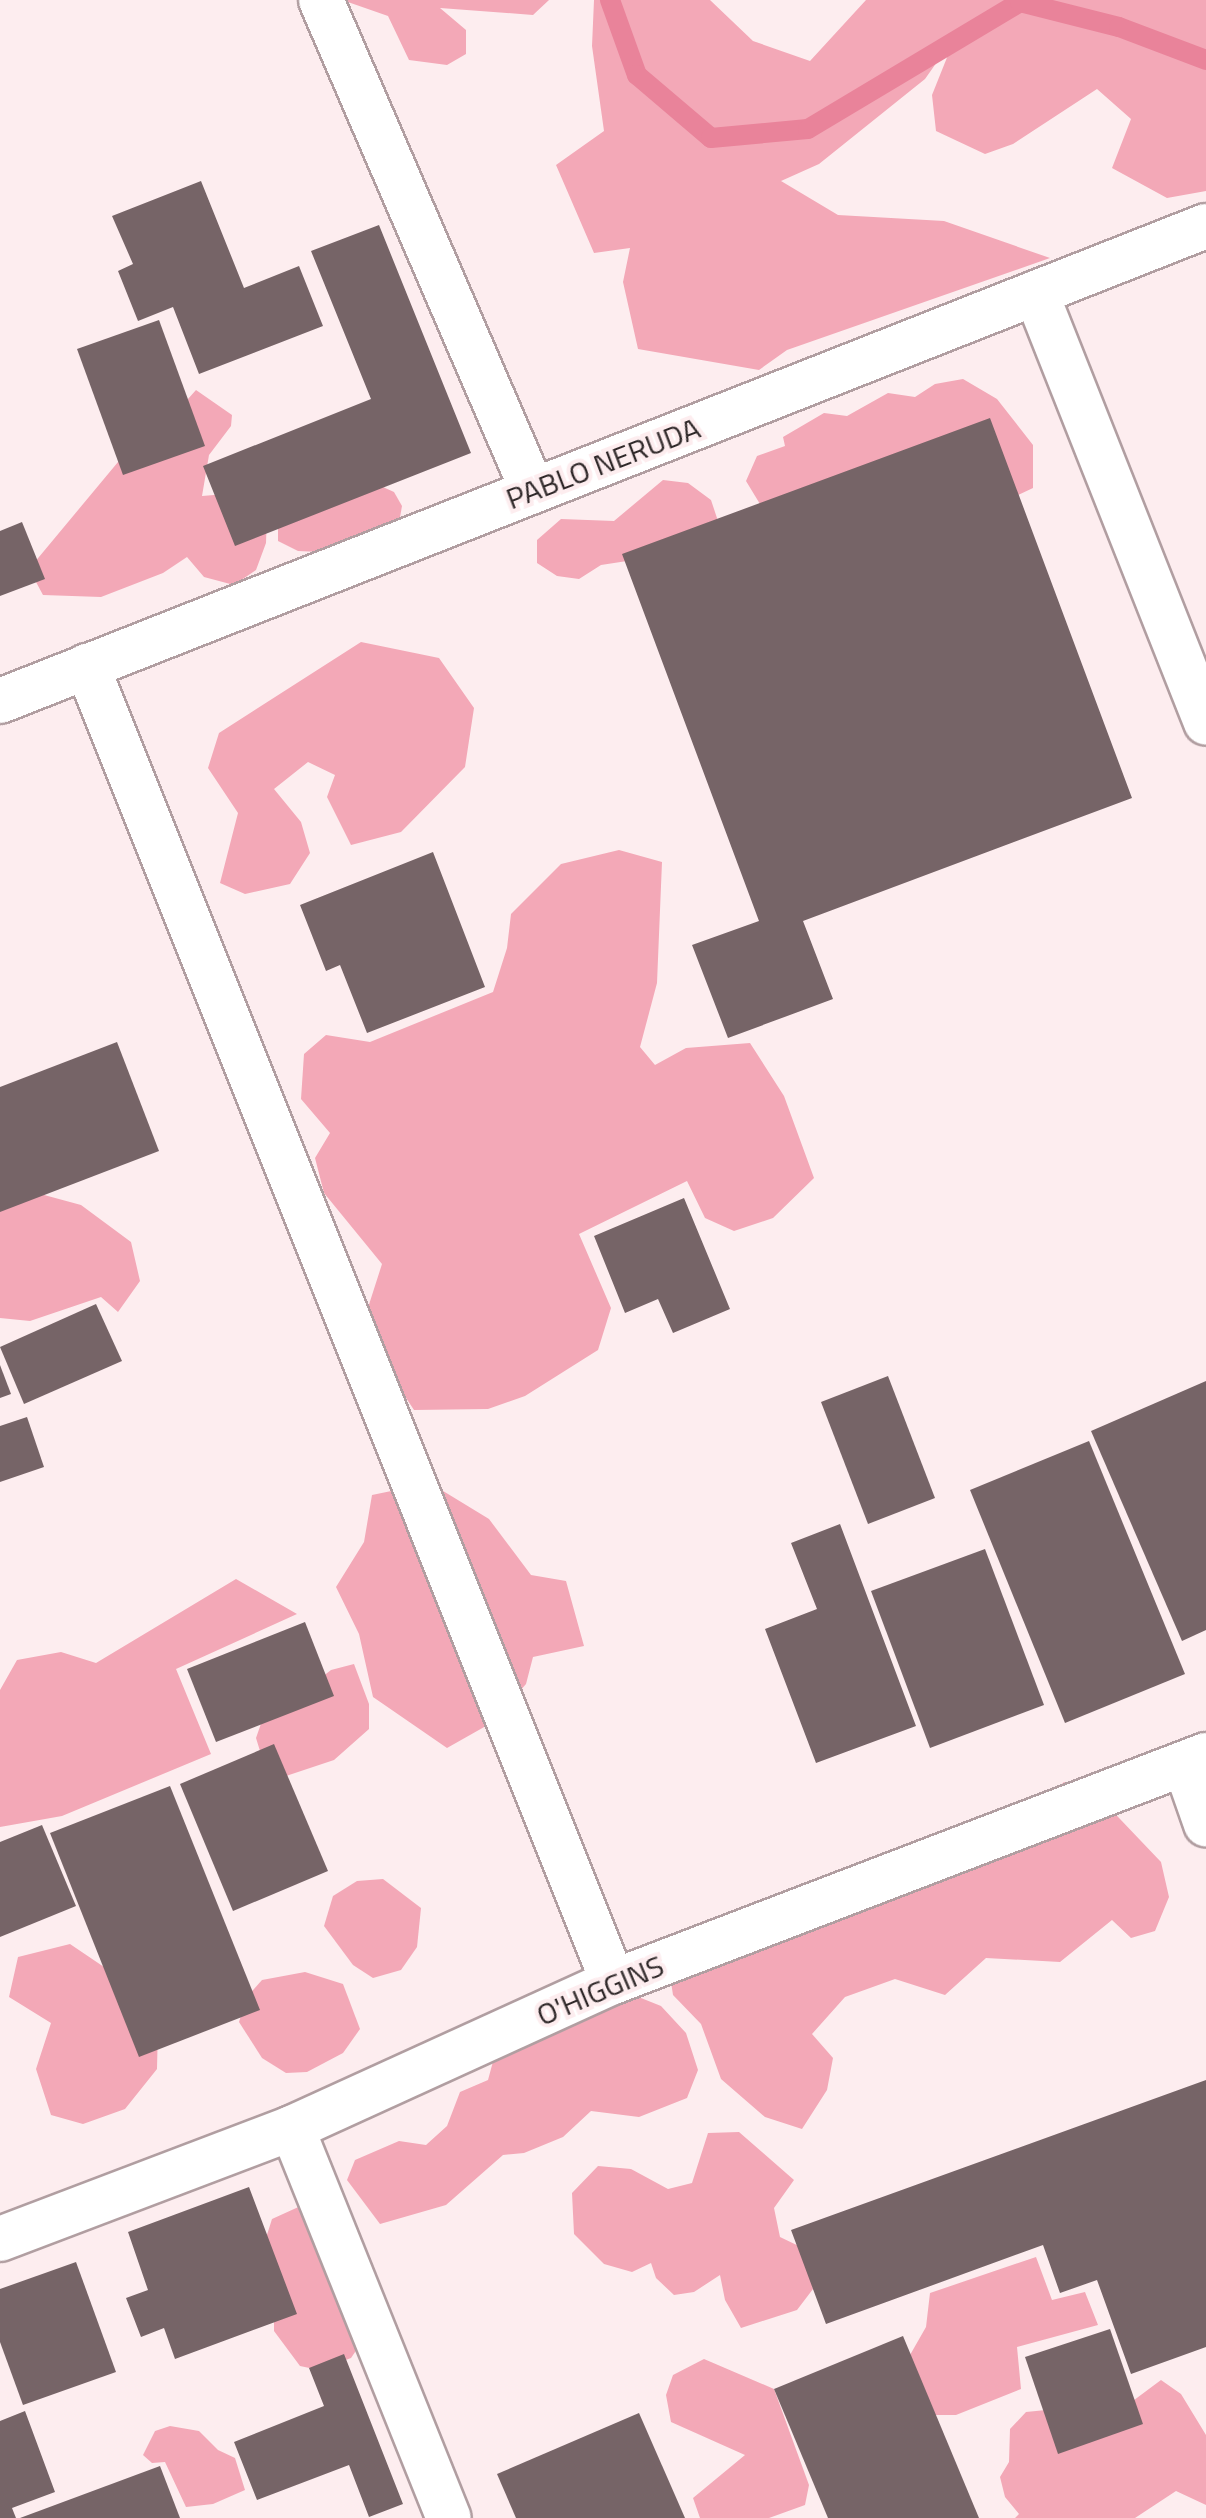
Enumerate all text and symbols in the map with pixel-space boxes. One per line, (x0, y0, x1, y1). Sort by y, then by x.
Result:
street label: PABLO NERUDA (501, 409, 705, 517)
street label: O'HIGGINS (531, 1947, 669, 2033)

